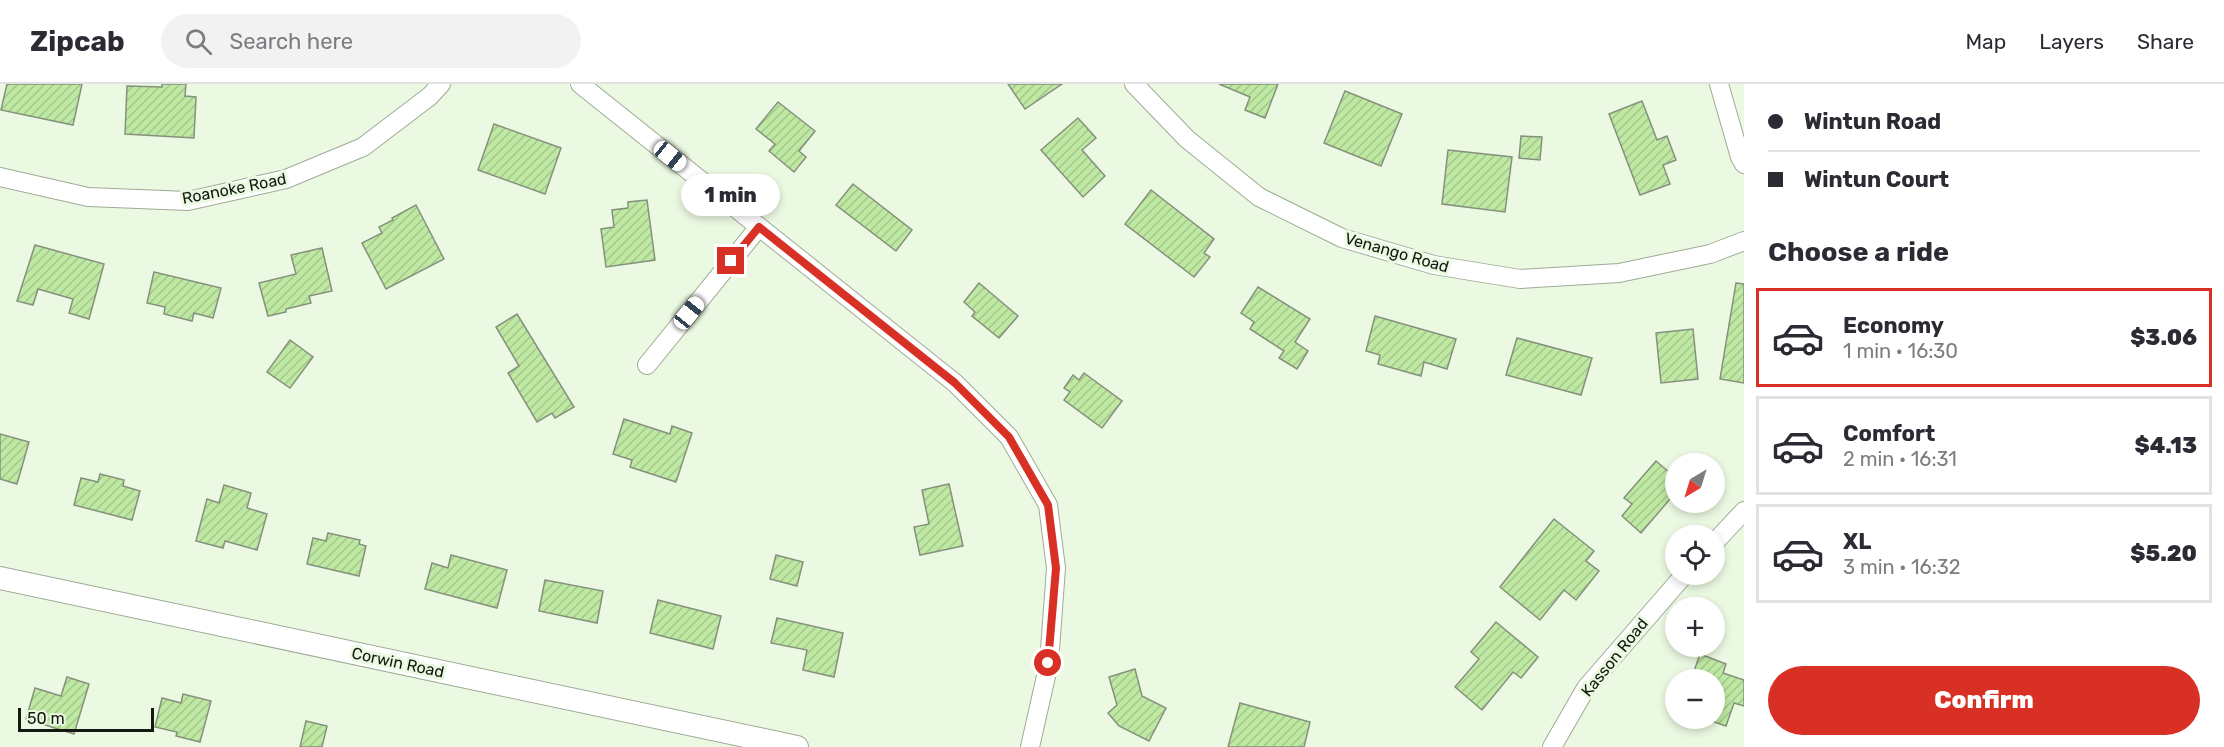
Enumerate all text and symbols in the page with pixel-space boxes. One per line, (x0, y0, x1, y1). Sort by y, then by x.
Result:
search box (161, 14, 581, 68)
text: Zipcab (30, 25, 125, 58)
icon: search (182, 25, 215, 58)
text: Search here (230, 28, 353, 55)
text: Map (1965, 29, 2006, 54)
text: Layers (2039, 29, 2104, 54)
text: Share (2137, 29, 2194, 54)
text: Wintun Road (1804, 108, 1941, 135)
car (650, 138, 690, 174)
text: Wintun Court (1804, 166, 1949, 193)
street label: Roanoke Road (180, 169, 288, 208)
callout: 1 min (682, 174, 780, 216)
text: 1 min (704, 183, 757, 207)
street label: Venango Road (1343, 229, 1451, 276)
text: Choose a ride (1768, 236, 1949, 268)
route end (717, 247, 744, 274)
car (671, 293, 707, 333)
icon: car (1771, 311, 1825, 365)
text: Economy (1843, 312, 1944, 339)
text: $3.06 (2130, 324, 2197, 351)
text: 1 min · 16:30 (1843, 339, 1958, 363)
icon: car (1771, 419, 1825, 473)
text: Comfort (1843, 420, 1935, 447)
text: $4.13 (2135, 432, 2197, 459)
text: 2 min · 16:31 (1843, 447, 1957, 471)
north arrow (1665, 453, 1725, 513)
map controls (1665, 453, 1725, 729)
button: locate (1665, 525, 1725, 585)
icon: car (1771, 527, 1825, 581)
text: XL (1843, 528, 1871, 555)
text: $5.20 (2130, 540, 2197, 567)
text: 3 min · 16:32 (1843, 555, 1961, 579)
button: + (1665, 597, 1725, 657)
street label: Kasson Road (1577, 614, 1652, 700)
street label: Corwin Road (350, 643, 446, 682)
route start (1034, 649, 1061, 676)
button: Confirm (1768, 666, 2200, 735)
button: − (1665, 669, 1725, 729)
scale bar (18, 705, 154, 732)
text: 50 m (27, 709, 65, 728)

